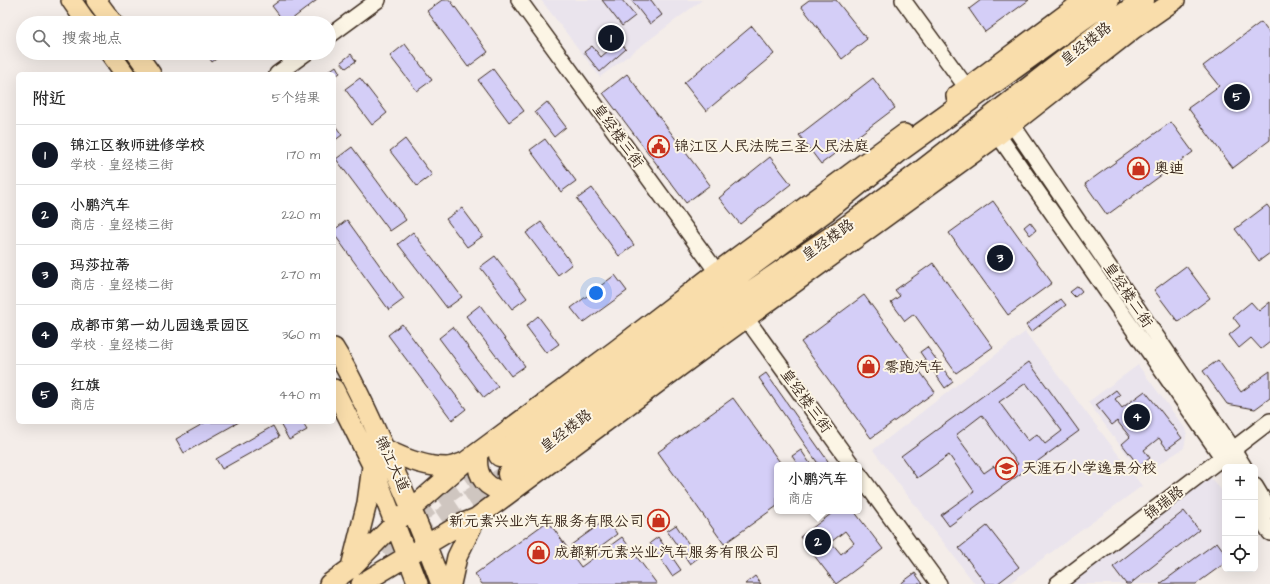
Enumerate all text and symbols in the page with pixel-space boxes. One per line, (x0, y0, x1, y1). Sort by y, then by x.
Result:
search box (16, 16, 336, 60)
street label: 皇经楼路 (1056, 17, 1116, 71)
pin: 1 (598, 23, 624, 53)
icon: search (30, 27, 52, 49)
text: 搜索地点 (62, 28, 122, 49)
pin: 5 (1224, 82, 1250, 112)
text: 附近 (32, 87, 66, 111)
text: 5个结果 (272, 89, 320, 107)
street label: 皇经楼三街 (587, 99, 649, 173)
public building icon: 锦江区人民法院三圣人民法庭 (646, 133, 672, 159)
text: 锦江区教师进修学校 (70, 135, 205, 156)
place label: 锦江区人民法院三圣人民法庭 (674, 136, 869, 157)
text: 1 (44, 146, 46, 164)
text: 170 m (287, 146, 320, 164)
shop icon: 奥迪 (1126, 155, 1152, 181)
text: 学校 · 皇经楼三街 (70, 156, 173, 174)
place label: 奥迪 (1154, 158, 1184, 179)
text: 小鹏汽车 (70, 195, 130, 216)
text: 2 (41, 206, 49, 224)
text: 220 m (282, 206, 320, 224)
street label: 皇经楼路 (797, 214, 859, 266)
text: 商店 · 皇经楼三街 (70, 216, 173, 234)
pin: 3 (987, 243, 1013, 273)
text: 玛莎拉蒂 (70, 255, 130, 276)
street label: 皇经楼二街 (1098, 258, 1158, 332)
text: 3 (42, 266, 48, 284)
text: 270 m (281, 266, 320, 284)
text: 商店 · 皇经楼二街 (70, 276, 173, 294)
your location (586, 283, 606, 303)
text: 成都市第一幼儿园逸景园区 (70, 315, 250, 336)
text: 4 (41, 326, 49, 344)
text: 360 m (282, 326, 320, 344)
text: 学校 · 皇经楼二街 (70, 336, 173, 354)
shop icon: 零跑汽车 (855, 354, 881, 380)
place label: 零跑汽车 (884, 357, 944, 378)
street label: 皇经楼三街 (775, 364, 837, 438)
text: 红旗 (70, 375, 100, 396)
text: 5 (40, 386, 50, 404)
text: 440 m (279, 386, 320, 404)
text: 商店 (70, 396, 96, 414)
pin: 4 (1124, 402, 1150, 432)
street label: 皇经楼路 (536, 405, 596, 457)
street label: 锦江大道 (370, 432, 414, 496)
school or university icon: 天涯石小学逸景分校 (994, 455, 1020, 481)
place label: 天涯石小学逸景分校 (1022, 458, 1157, 479)
popup (774, 462, 862, 514)
map controls (1222, 464, 1258, 572)
button: + (1222, 464, 1258, 500)
text: 小鹏汽车 (788, 469, 848, 490)
street label: 锦瑞路 (1140, 481, 1188, 525)
text: 商店 (788, 490, 814, 508)
button: − (1222, 500, 1258, 536)
shop icon: 新元素兴业汽车服务有限公司 (646, 508, 672, 534)
place label: 新元素兴业汽车服务有限公司 (449, 511, 644, 532)
pin: 2 (805, 527, 831, 557)
button: locate (1222, 536, 1258, 572)
shop icon: 成都新元素兴业汽车服务有限公司 (525, 539, 551, 565)
place label: 成都新元素兴业汽车服务有限公司 (554, 542, 779, 563)

